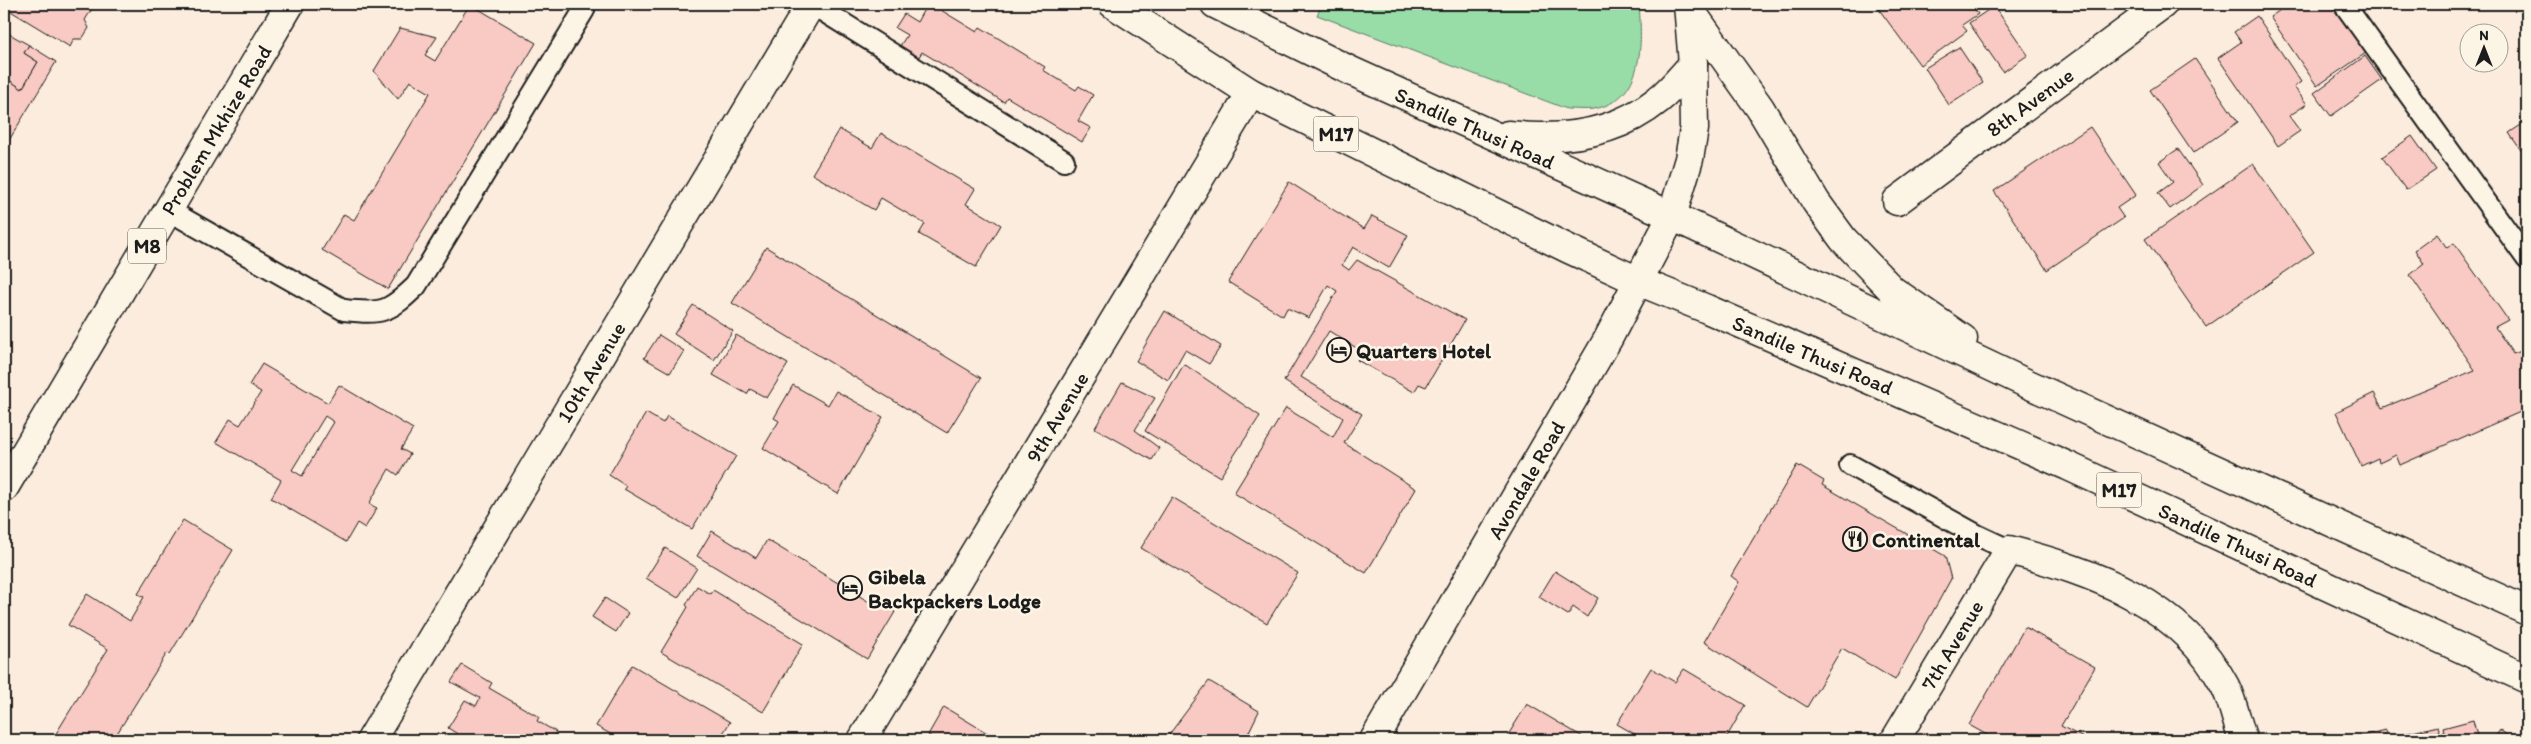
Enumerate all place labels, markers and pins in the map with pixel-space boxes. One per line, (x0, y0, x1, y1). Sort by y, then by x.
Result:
hotel icon: Quarters Hotel (1326, 337, 1352, 363)
place label: Quarters Hotel (1356, 338, 1492, 363)
restaurant icon: Continental (1842, 526, 1868, 552)
place label: Continental (1872, 527, 1981, 552)
place label: Gibela Backpackers Lodge (868, 564, 1041, 614)
hotel icon: Gibela Backpackers Lodge (837, 575, 863, 601)

